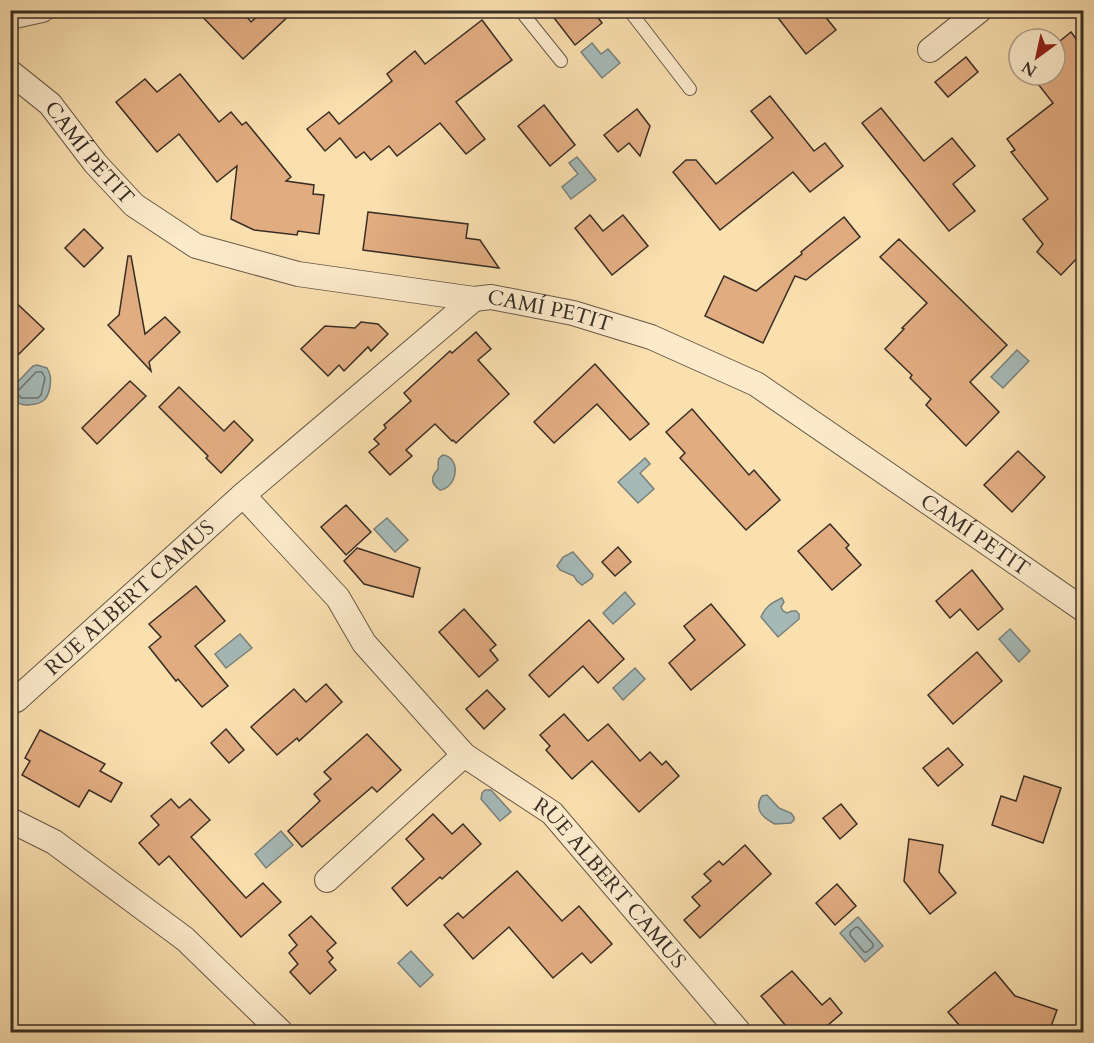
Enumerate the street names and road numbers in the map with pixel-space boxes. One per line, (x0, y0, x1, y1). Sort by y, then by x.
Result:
street label: CAMÍ PETIT (38, 95, 141, 211)
street label: CAMÍ PETIT (485, 283, 616, 339)
street label: CAMÍ PETIT (915, 487, 1036, 583)
street label: RUE ALBERT CAMUS (39, 514, 221, 682)
street label: RUE ALBERT CAMUS (528, 791, 693, 975)

